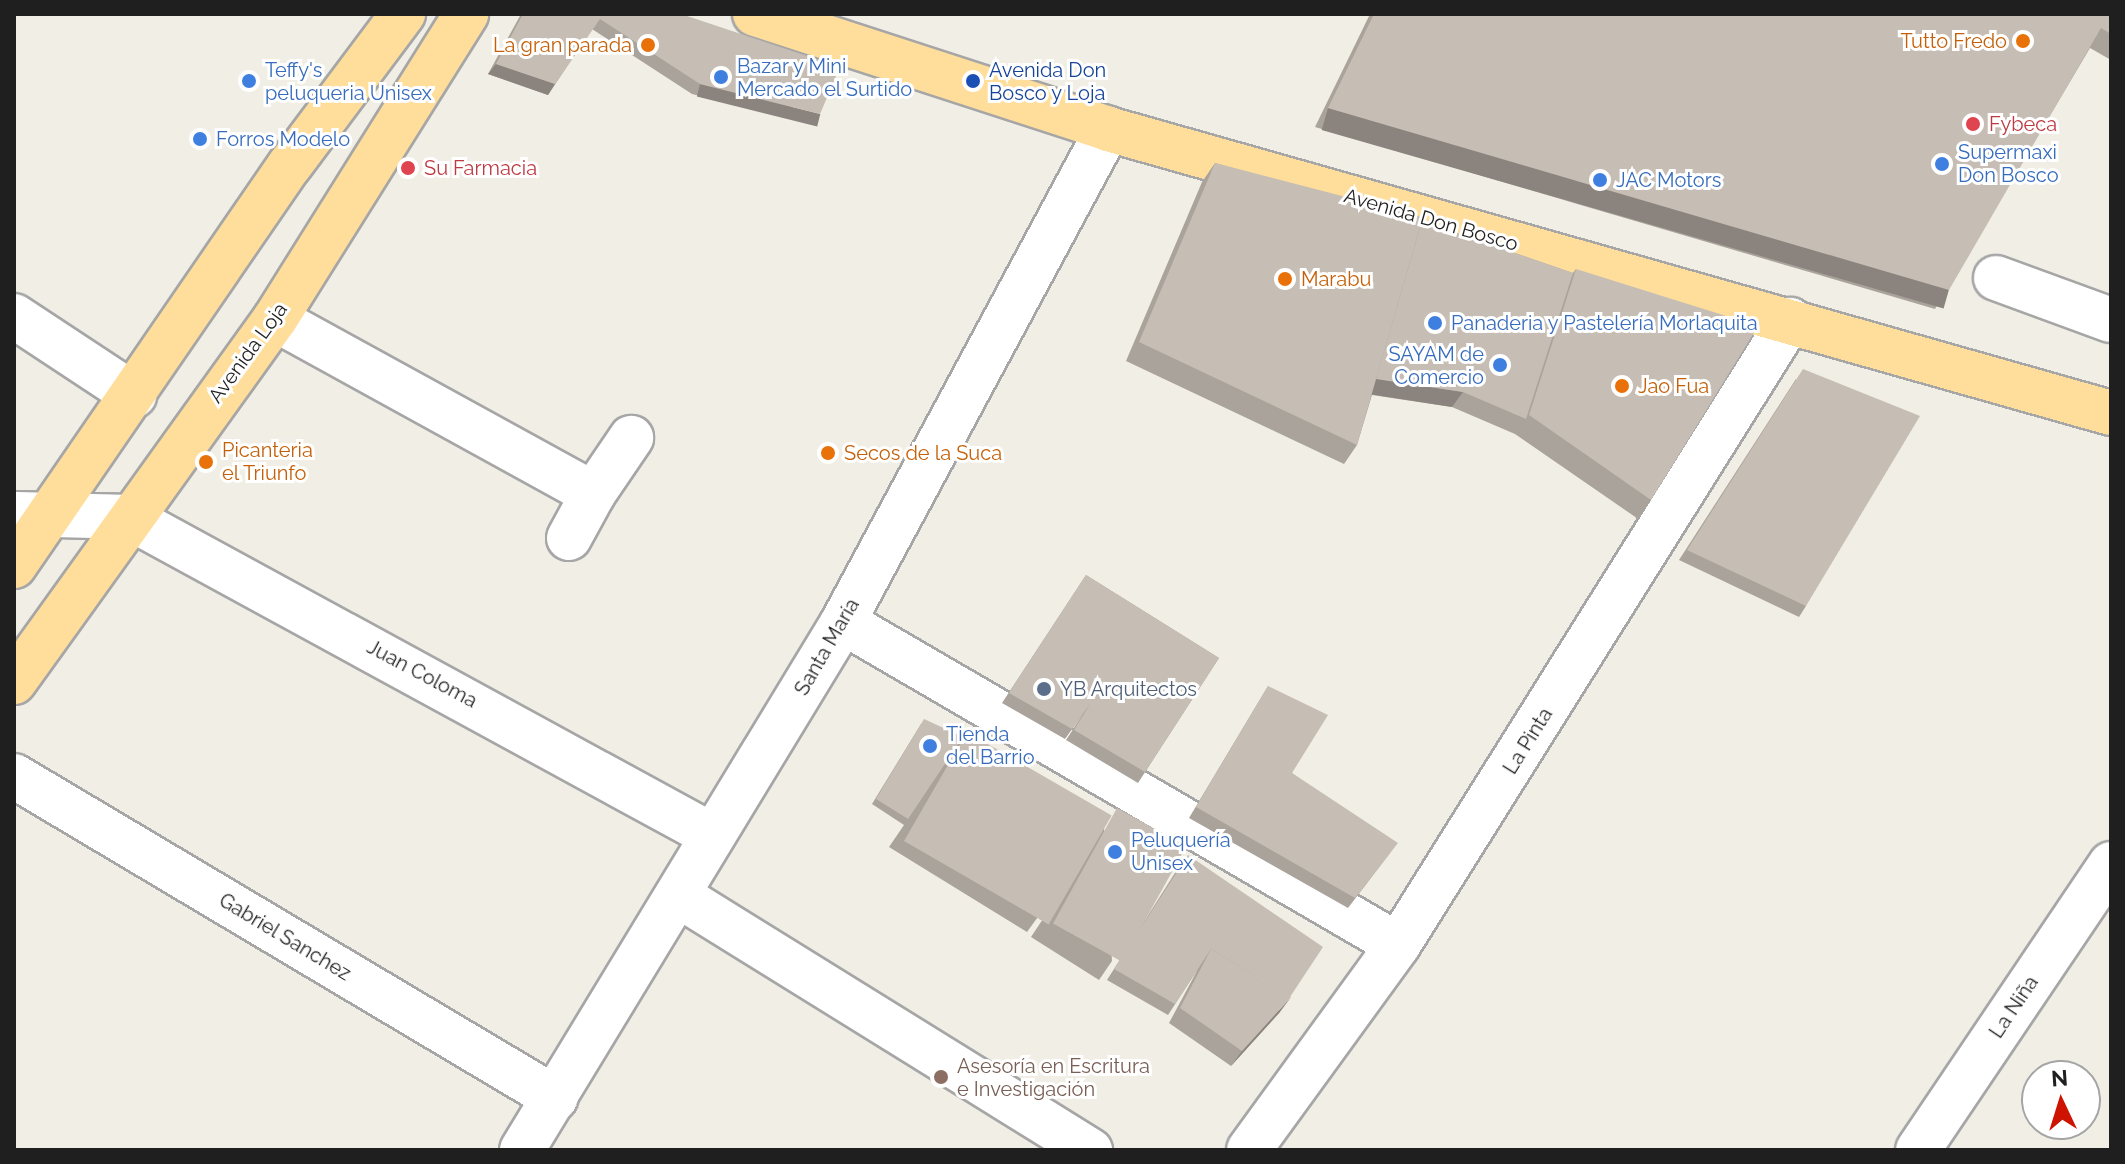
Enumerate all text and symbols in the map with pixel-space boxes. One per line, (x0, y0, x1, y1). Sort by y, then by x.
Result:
place label: Tutto Fredo (1901, 29, 2007, 53)
marker: Tutto Fredo (2014, 32, 2032, 50)
place label: La gran parada (493, 33, 632, 57)
marker: La gran parada (639, 36, 657, 54)
place label: Bazar y Mini Mercado el Surtido (737, 54, 913, 101)
place label: Teffy's peluqueria Unisex (265, 58, 432, 105)
place label: Avenida Don Bosco y Loja (989, 58, 1106, 105)
marker: Bazar y Mini Mercado el Surtido (712, 68, 730, 86)
marker: Teffy's peluqueria Unisex (240, 72, 258, 90)
marker: Avenida Don Bosco y Loja (964, 72, 982, 90)
place label: Fybeca (1989, 112, 2057, 136)
marker: Fybeca (1964, 115, 1982, 133)
place label: Forros Modelo (216, 127, 350, 151)
marker: Forros Modelo (191, 130, 209, 148)
place label: Supermaxi Don Bosco (1958, 140, 2059, 187)
marker: Supermaxi Don Bosco (1933, 155, 1951, 173)
place label: Su Farmacia (424, 156, 537, 180)
marker: Su Farmacia (399, 159, 417, 177)
place label: JAC Motors (1616, 168, 1721, 192)
marker: JAC Motors (1591, 171, 1609, 189)
street label: Avenida Don Bosco (1341, 184, 1521, 256)
place label: Marabu (1301, 267, 1371, 291)
marker: Marabu (1276, 270, 1294, 288)
street label: Avenida Loja (204, 298, 292, 408)
place label: Panaderia y Pastelería Morlaquita (1451, 311, 1759, 335)
marker: Panaderia y Pastelería Morlaquita (1426, 314, 1444, 332)
place label: SAYAM de Comercio (1388, 342, 1484, 389)
marker: SAYAM de Comercio (1491, 356, 1509, 374)
place label: Jao Fua (1638, 374, 1709, 398)
marker: Jao Fua (1613, 377, 1631, 395)
place label: Picanteria el Triunfo (222, 438, 313, 485)
place label: Secos de la Suca (844, 441, 1002, 465)
marker: Secos de la Suca (819, 444, 837, 462)
marker: Picanteria el Triunfo (197, 453, 215, 471)
street label: Santa María (790, 594, 864, 700)
street label: Juan Coloma (363, 635, 481, 713)
place label: YB Arquitectos (1060, 677, 1198, 701)
marker: YB Arquitectos (1035, 680, 1053, 698)
street label: La Pinta (1498, 703, 1558, 779)
place label: Tienda del Barrio (946, 722, 1035, 769)
marker: Tienda del Barrio (921, 737, 939, 755)
place label: Peluquería Unisex (1131, 828, 1231, 875)
marker: Peluquería Unisex (1106, 843, 1124, 861)
street label: Gabriel Sanchez (215, 888, 355, 986)
street label: La Niña (1984, 971, 2044, 1043)
place label: Asesoría en Escritura e Investigación (957, 1054, 1150, 1101)
north arrow (2021, 1060, 2101, 1140)
text: N (2050, 1065, 2069, 1092)
marker: Asesoría en Escritura e Investigación (932, 1068, 950, 1086)

